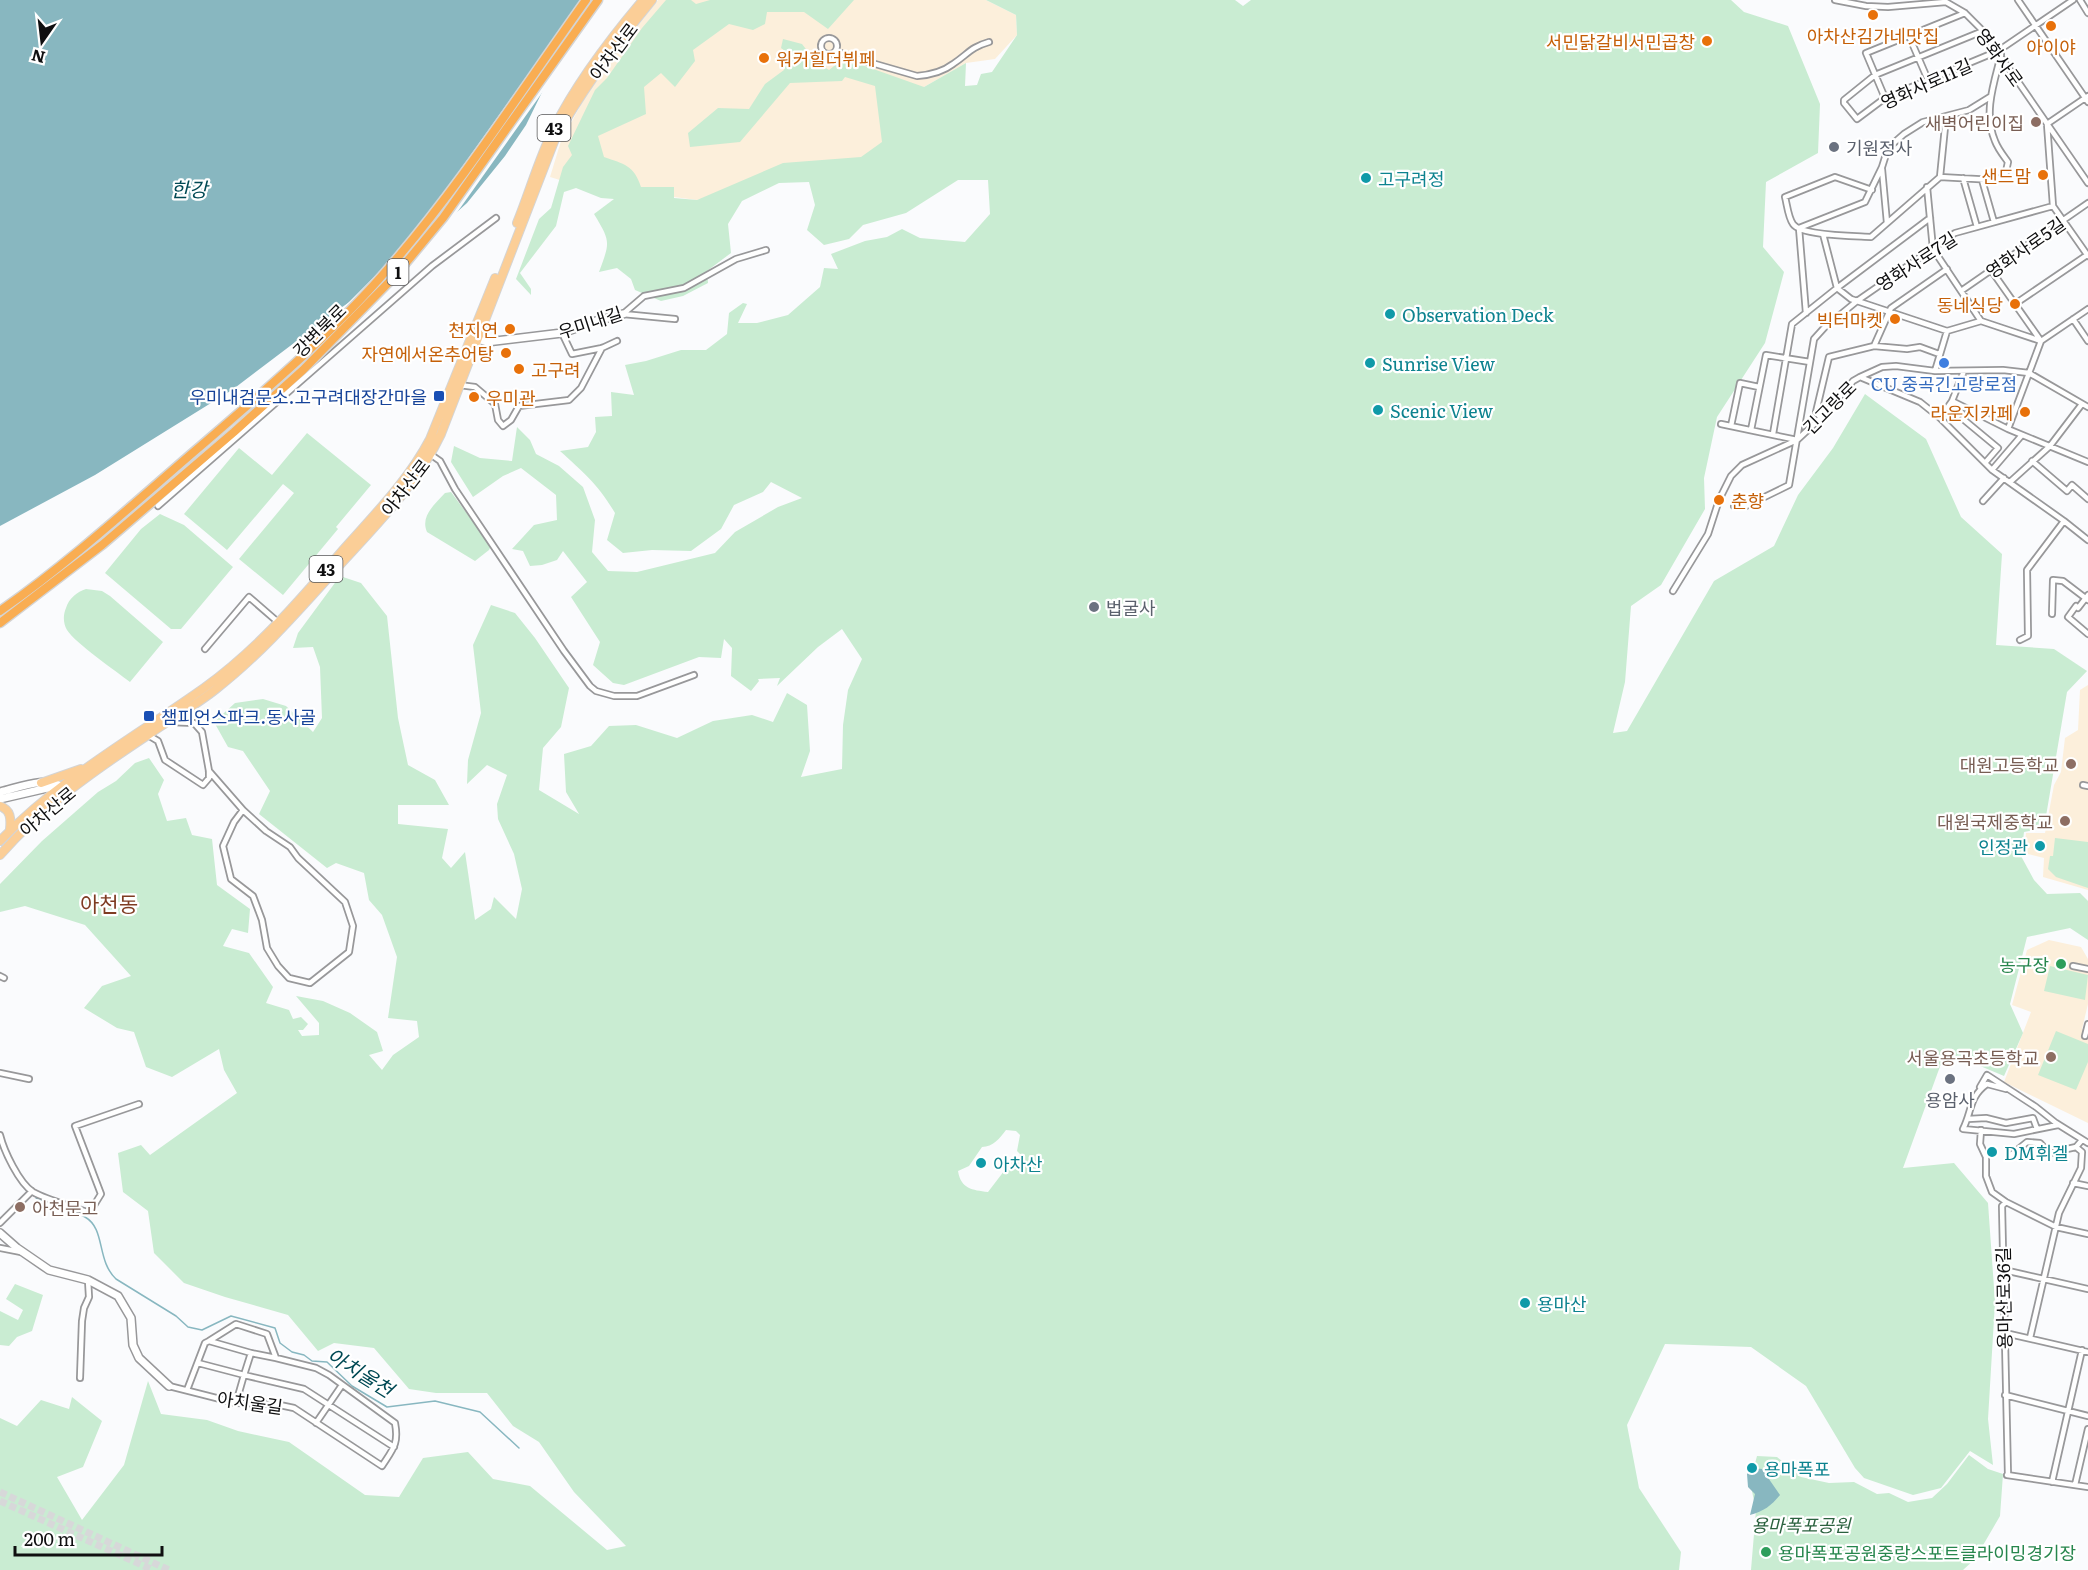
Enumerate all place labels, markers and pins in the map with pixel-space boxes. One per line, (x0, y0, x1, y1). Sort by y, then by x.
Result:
marker: 아차산김가네맛집 (1866, 8, 1880, 22)
marker: 아이야 (2044, 19, 2058, 33)
place label: 아차산김가네맛집 (1807, 22, 1939, 49)
place label: 서민닭갈비서민곱창 (1546, 28, 1695, 55)
place label: 아이야 (2026, 33, 2076, 60)
marker: 서민닭갈비서민곱창 (1700, 34, 1714, 48)
place label: 워커힐더뷔페 (776, 45, 875, 72)
marker: 워커힐더뷔페 (757, 51, 771, 65)
place label: 새벽어린이집 (1925, 109, 2024, 136)
marker: 새벽어린이집 (2029, 115, 2043, 129)
place label: 기원정사 (1846, 134, 1913, 161)
marker: 기원정사 (1827, 140, 1841, 154)
place label: 샌드맘 (1981, 162, 2031, 189)
place label: 고구려정 (1378, 165, 1444, 192)
marker: 샌드맘 (2036, 168, 2050, 182)
marker: 고구려정 (1359, 171, 1373, 185)
place label: 동네식당 (1937, 291, 2003, 318)
marker: 동네식당 (2008, 297, 2022, 311)
place label: Observation Deck (1402, 301, 1555, 328)
place label: 빅터마켓 (1817, 306, 1883, 333)
marker: Observation Deck (1383, 307, 1397, 321)
marker: 빅터마켓 (1888, 312, 1902, 326)
place label: 천지연 (448, 316, 498, 343)
marker: 천지연 (503, 322, 517, 336)
place label: 자연에서온추어탕 (362, 340, 494, 367)
marker: 자연에서온추어탕 (499, 346, 513, 360)
place label: Sunrise View (1382, 350, 1496, 377)
place label: 고구려 (531, 356, 581, 383)
marker: Sunrise View (1363, 356, 1377, 370)
marker: CU 중곡긴고랑로점 (1937, 356, 1951, 370)
marker: 고구려 (512, 362, 526, 376)
place label: CU 중곡긴고랑로점 (1871, 370, 2017, 397)
place label: 우미내검문소.고구려대장간마을 (189, 383, 427, 410)
place label: 우미관 (486, 384, 536, 411)
marker: 우미내검문소.고구려대장간마을 (432, 389, 446, 403)
marker: 우미관 (467, 390, 481, 404)
place label: Scenic View (1390, 397, 1493, 424)
place label: 라운지카페 (1930, 399, 2013, 426)
marker: Scenic View (1371, 403, 1385, 417)
marker: 라운지카페 (2018, 405, 2032, 419)
place label: 춘향 (1731, 487, 1764, 514)
marker: 춘향 (1712, 493, 1726, 507)
place label: 법굴사 (1106, 594, 1156, 621)
marker: 법굴사 (1087, 600, 1101, 614)
place label: 챔피언스파크.동사골 (161, 703, 316, 730)
marker: 챔피언스파크.동사골 (142, 709, 156, 723)
place label: 대원고등학교 (1960, 751, 2059, 778)
marker: 대원고등학교 (2064, 757, 2078, 771)
place label: 대원국제중학교 (1937, 808, 2053, 835)
marker: 대원국제중학교 (2058, 814, 2072, 828)
place label: 인정관 (1978, 833, 2028, 860)
marker: 인정관 (2033, 839, 2047, 853)
place label: 농구장 (1999, 951, 2049, 978)
marker: 농구장 (2054, 957, 2068, 971)
place label: 서울용곡초등학교 (1907, 1044, 2039, 1071)
marker: 서울용곡초등학교 (2044, 1050, 2058, 1064)
marker: 용암사 (1943, 1072, 1957, 1086)
place label: 용암사 (1925, 1086, 1975, 1113)
place label: DM휘겔 (2004, 1139, 2069, 1166)
marker: DM휘겔 (1985, 1145, 1999, 1159)
place label: 아차산 (993, 1150, 1043, 1177)
marker: 아차산 (974, 1156, 988, 1170)
place label: 아천문고 (32, 1194, 98, 1221)
marker: 아천문고 (13, 1200, 27, 1214)
place label: 용마산 (1537, 1290, 1587, 1317)
marker: 용마산 (1518, 1296, 1532, 1310)
place label: 용마폭포 (1764, 1455, 1830, 1482)
marker: 용마폭포 (1745, 1461, 1759, 1475)
place label: 용마폭포공원중랑스포트클라이밍경기장 (1778, 1539, 2076, 1566)
marker: 용마폭포공원중랑스포트클라이밍경기장 (1759, 1545, 1773, 1559)

